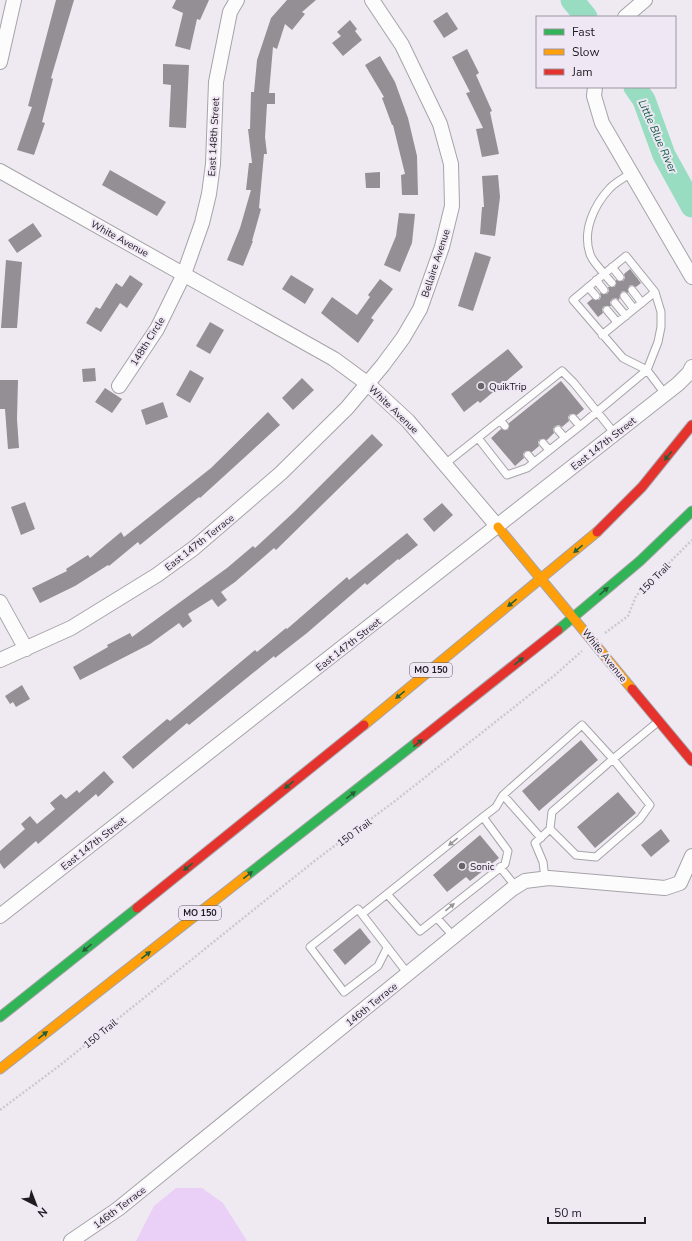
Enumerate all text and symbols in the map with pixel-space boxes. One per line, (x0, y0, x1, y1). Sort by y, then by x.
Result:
legend (536, 16, 676, 88)
text: Fast (572, 24, 595, 40)
text: Slow (572, 44, 600, 60)
text: Jam (571, 64, 593, 80)
street label: East 148th Street (205, 97, 223, 177)
water label: Little Blue River (635, 97, 681, 176)
street label: White Avenue (88, 217, 151, 261)
street label: Bellaire Avenue (418, 227, 454, 299)
street label: 148th Circle (127, 314, 168, 369)
place label: QuikTrip (489, 380, 527, 394)
marker: QuikTrip (476, 381, 486, 391)
street label: White Avenue (365, 382, 421, 437)
street label: East 147th Street (568, 414, 639, 474)
one-way arrow (663, 450, 672, 461)
street label: East 147th Terrace (162, 511, 237, 574)
one-way arrow (572, 544, 583, 553)
street label: 150 Trail (636, 560, 674, 598)
one-way arrow (598, 587, 609, 596)
one-way arrow (506, 599, 517, 608)
street label: East 147th Street (313, 615, 384, 675)
street label: White Avenue (579, 626, 630, 685)
one-way arrow (513, 657, 524, 665)
road number: MO 150 (410, 663, 452, 677)
one-way arrow (395, 690, 406, 699)
one-way arrow (412, 738, 423, 747)
one-way arrow (284, 781, 295, 790)
one-way arrow (345, 791, 356, 800)
street label: East 147th Street (58, 814, 129, 874)
street label: 150 Trail (334, 815, 375, 850)
one-way arrow (447, 837, 458, 846)
place label: Sonic (470, 860, 495, 874)
marker: Sonic (457, 861, 467, 871)
one-way arrow (183, 862, 194, 871)
one-way arrow (243, 871, 254, 879)
one-way arrow (445, 903, 456, 912)
road number: MO 150 (179, 906, 221, 920)
one-way arrow (82, 944, 93, 953)
one-way arrow (140, 951, 151, 959)
street label: 146th Terrace (343, 980, 400, 1030)
street label: 150 Trail (81, 1016, 121, 1052)
one-way arrow (38, 1031, 49, 1039)
street label: 146th Terrace (90, 1183, 149, 1232)
north arrow (16, 1185, 56, 1225)
scale bar (548, 1199, 645, 1225)
text: N (34, 1204, 50, 1220)
text: 50 m (554, 1205, 582, 1221)

